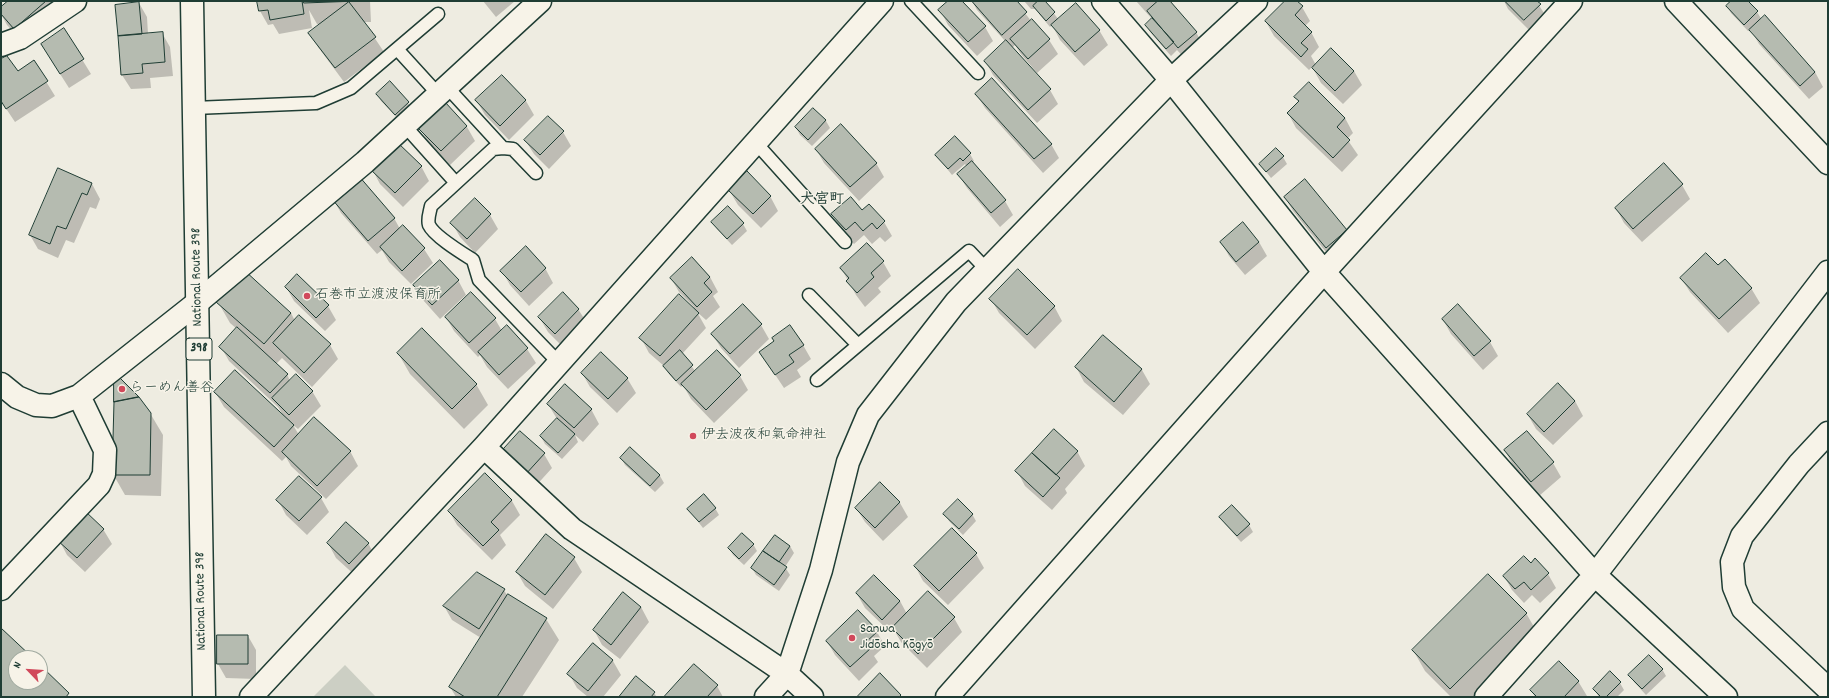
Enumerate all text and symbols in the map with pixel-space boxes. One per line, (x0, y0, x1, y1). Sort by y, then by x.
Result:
district label: 大宮町 (800, 192, 844, 210)
street label: National Route 398 (189, 227, 207, 327)
place label: 石巻市立渡波保育所 (315, 288, 441, 304)
marker: 石巻市立渡波保育所 (302, 291, 312, 301)
road number: 398 (186, 338, 212, 360)
place label: らーめん善谷 (130, 381, 214, 397)
marker: らーめん善谷 (117, 384, 127, 394)
place label: 伊去波夜和氣命神社 (701, 428, 827, 444)
marker: 伊去波夜和氣命神社 (688, 431, 698, 441)
street label: National Route 398 (193, 551, 211, 651)
place label: Sanwa Jidōsha Kōgyō (860, 622, 933, 654)
marker: Sanwa Jidōsha Kōgyō (847, 633, 857, 643)
north arrow (8, 650, 48, 690)
text: N (10, 660, 26, 671)

